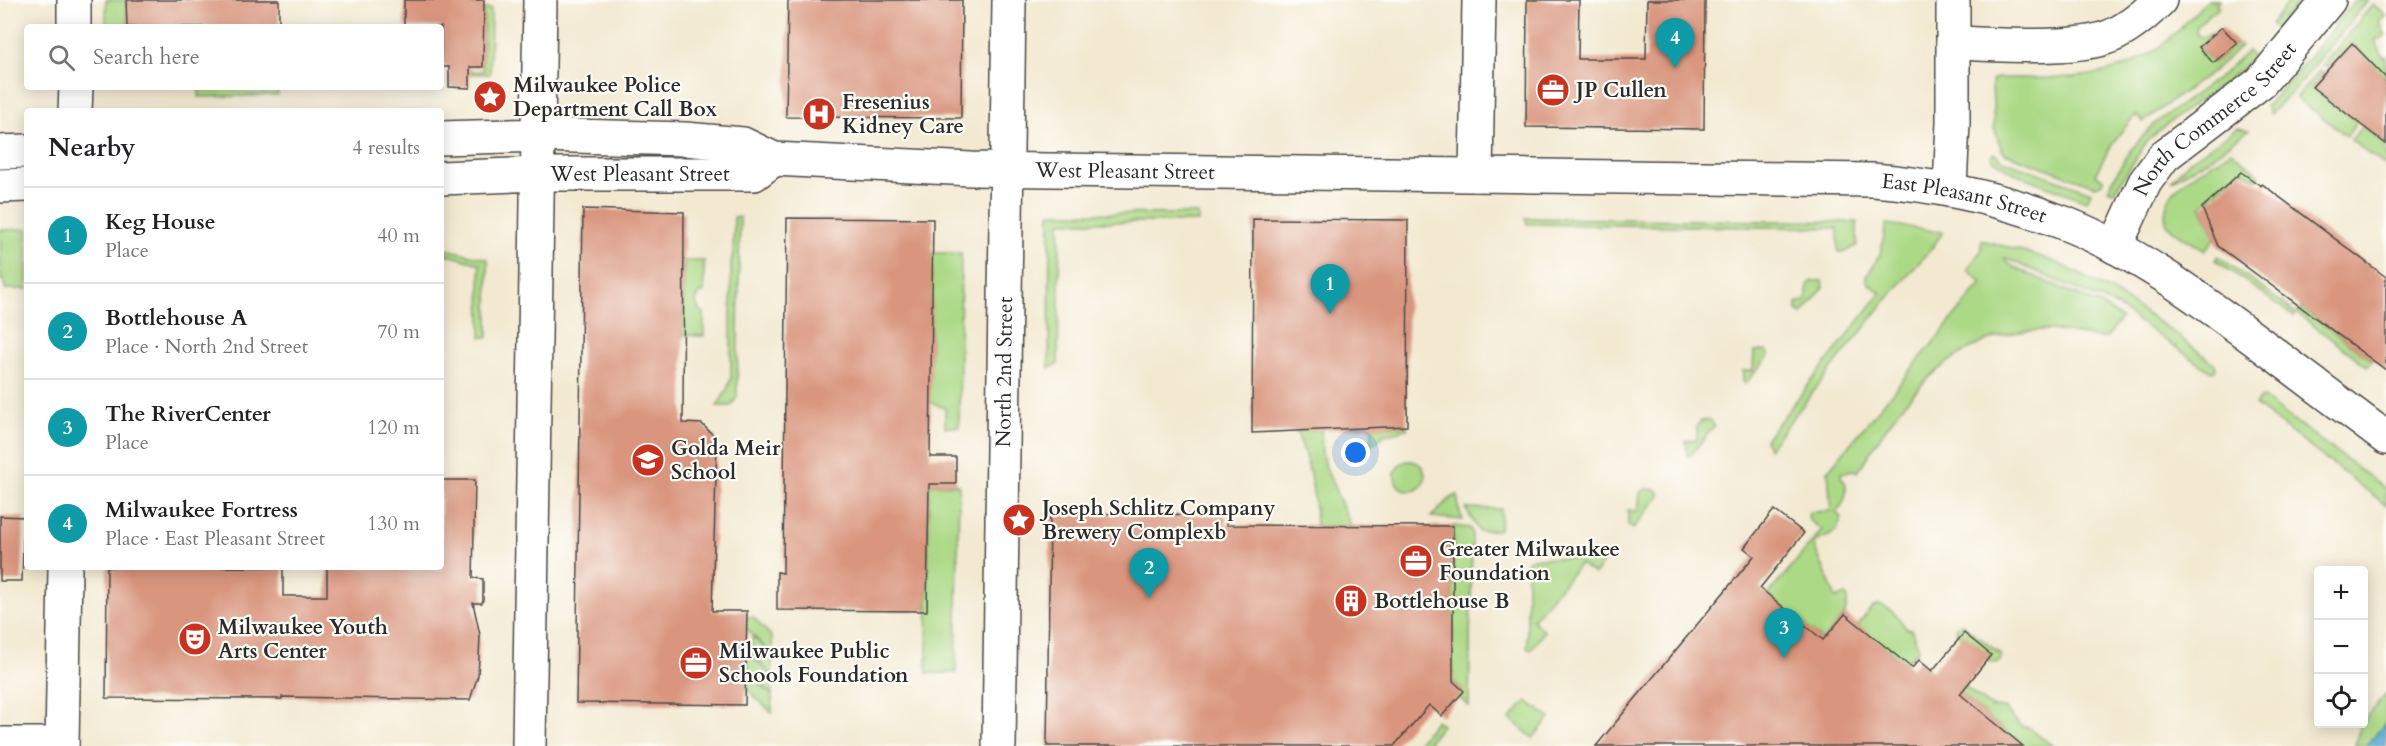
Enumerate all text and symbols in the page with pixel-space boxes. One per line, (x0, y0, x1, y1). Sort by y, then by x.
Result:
pin: 4 (1656, 19, 1694, 68)
search box (24, 24, 444, 90)
street label: North Commerce Street (2127, 36, 2304, 201)
icon: search (45, 41, 78, 74)
text: Search here (93, 42, 200, 72)
place label: Milwaukee Police Department Call Box (513, 71, 718, 124)
office icon: JP Cullen (1535, 72, 1571, 108)
place label: JP Cullen (1573, 76, 1667, 105)
place icon: Milwaukee Police Department Call Box (472, 79, 508, 115)
place label: Fresenius Kidney Care (842, 88, 964, 141)
hospital icon: Fresenius Kidney Care (801, 96, 837, 132)
text: Nearby (48, 130, 136, 165)
text: 4 results (352, 134, 420, 161)
street label: West Pleasant Street (1034, 156, 1215, 187)
street label: West Pleasant Street (549, 160, 730, 189)
street label: East Pleasant Street (1880, 167, 2051, 231)
text: Keg House (105, 207, 216, 237)
text: 1 (62, 222, 73, 249)
text: 40 m (377, 222, 420, 249)
text: Place (105, 237, 149, 264)
pin: 1 (1310, 264, 1350, 314)
street label: North 2nd Street (989, 296, 1020, 448)
text: Bottlehouse A (105, 303, 248, 333)
text: 2 (62, 318, 73, 345)
text: 70 m (377, 318, 420, 345)
text: Place · North 2nd Street (105, 333, 308, 360)
text: The RiverCenter (105, 399, 271, 429)
text: 3 (62, 414, 73, 441)
text: 120 m (367, 414, 420, 441)
text: Place (105, 429, 149, 456)
place label: Golda Meir School (671, 434, 781, 487)
your location (1341, 438, 1370, 467)
school or university icon: Golda Meir School (630, 442, 666, 478)
place label: Joseph Schlitz Company Brewery Complexb (1039, 494, 1275, 547)
text: Milwaukee Fortress (105, 495, 298, 525)
place icon: Joseph Schlitz Company Brewery Complexb (1001, 502, 1037, 538)
text: 4 (62, 510, 73, 537)
text: 130 m (367, 510, 420, 537)
text: Place · East Pleasant Street (105, 525, 325, 552)
place label: Greater Milwaukee Foundation (1439, 535, 1620, 588)
office icon: Greater Milwaukee Foundation (1398, 543, 1434, 579)
pin: 2 (1130, 548, 1168, 598)
map controls (2314, 566, 2368, 728)
button: + (2314, 566, 2368, 620)
building icon: Bottlehouse B (1333, 583, 1369, 619)
place label: Bottlehouse B (1374, 587, 1510, 616)
pin: 3 (1764, 608, 1804, 658)
place label: Milwaukee Youth Arts Center (218, 613, 388, 666)
button: − (2314, 620, 2368, 674)
theatre icon: Milwaukee Youth Arts Center (177, 621, 213, 657)
place label: Milwaukee Public Schools Foundation (719, 637, 909, 690)
office icon: Milwaukee Public Schools Foundation (678, 645, 714, 681)
button: locate (2314, 674, 2368, 728)

